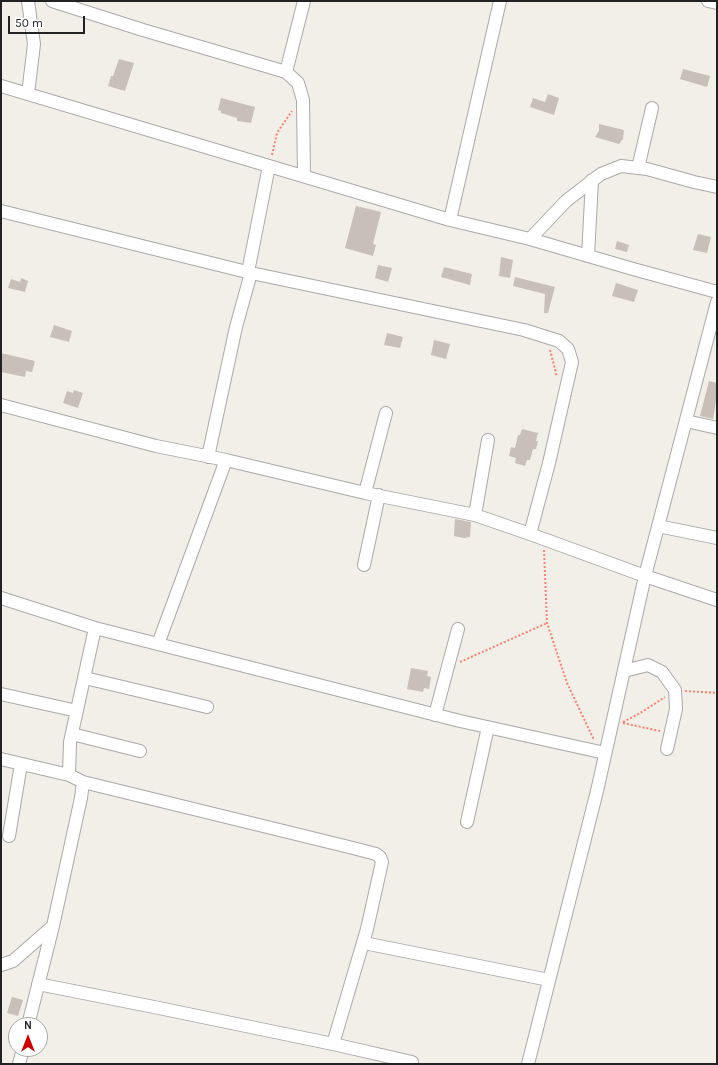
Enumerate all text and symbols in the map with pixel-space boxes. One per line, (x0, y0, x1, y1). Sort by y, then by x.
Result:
scale bar (10, 8, 87, 34)
text: 50 m (15, 16, 43, 30)
north arrow (8, 1017, 48, 1057)
text: N (24, 1019, 32, 1032)

